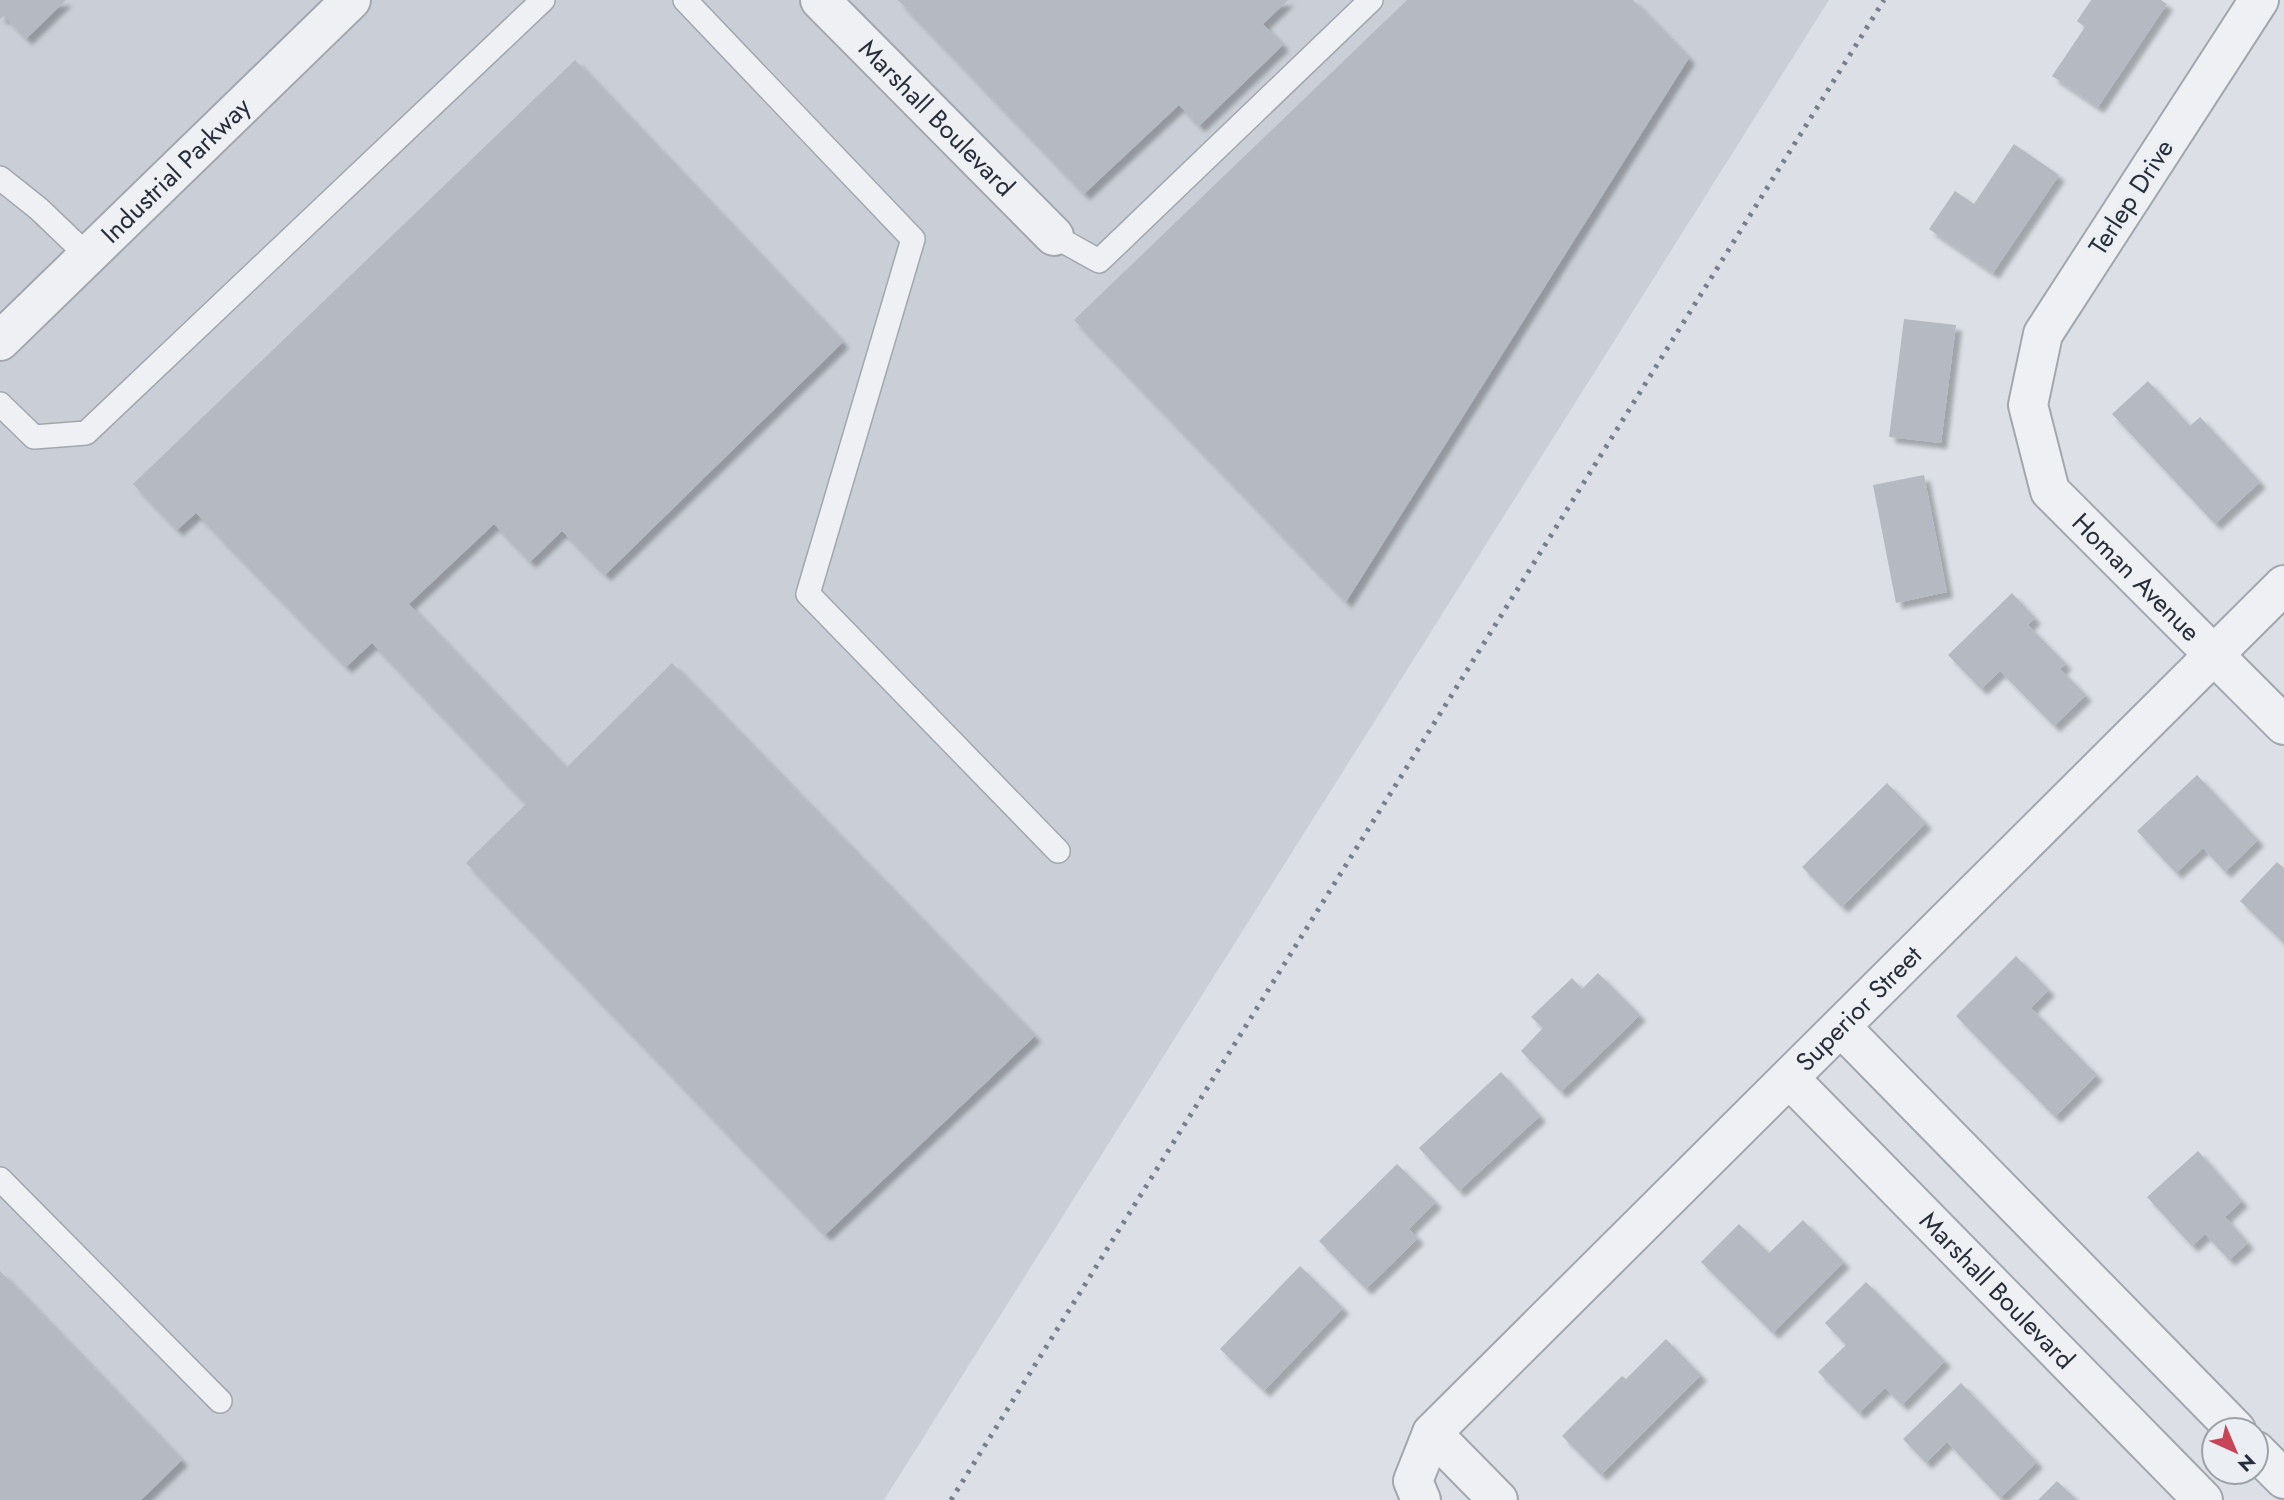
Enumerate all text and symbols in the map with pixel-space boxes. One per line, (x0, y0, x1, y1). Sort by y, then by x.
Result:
street label: Marshall Boulevard (850, 31, 1024, 205)
street label: Industrial Parkway (92, 88, 259, 252)
street label: Terlep Drive (2079, 131, 2183, 263)
street label: Homan Avenue (2063, 504, 2209, 650)
street label: Superior Street (1787, 936, 1931, 1080)
street label: Marshall Boulevard (1911, 1203, 2084, 1378)
north arrow (2200, 1416, 2270, 1486)
text: N (2232, 1448, 2261, 1478)

